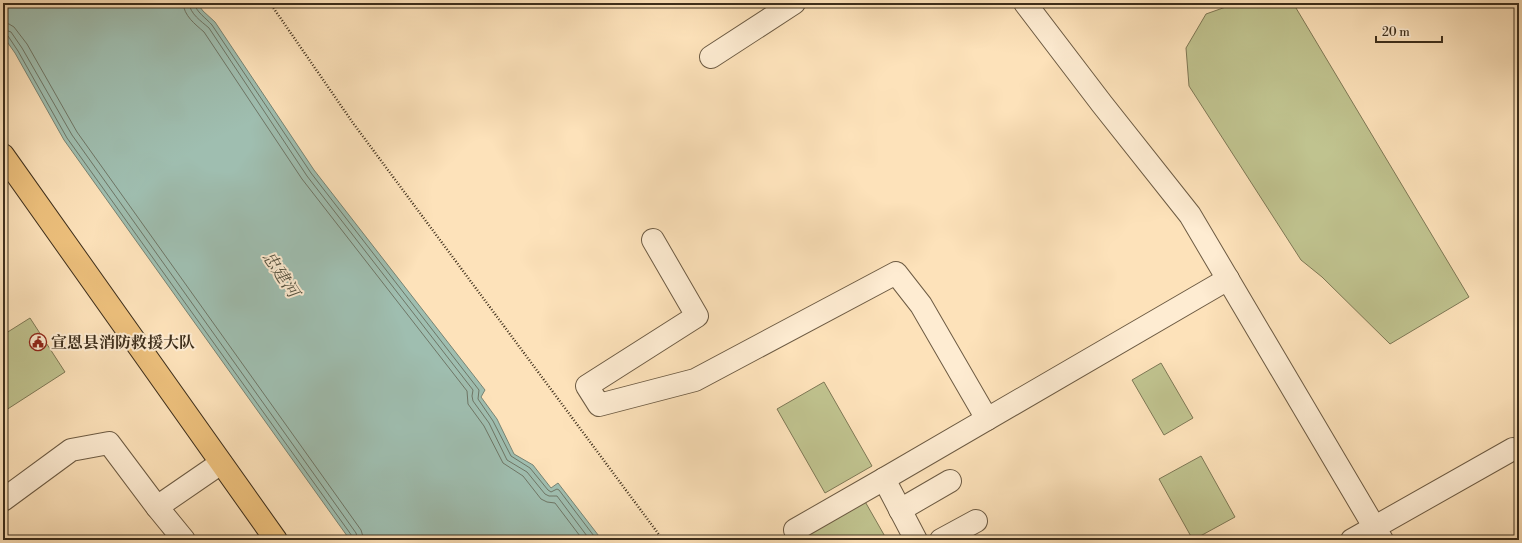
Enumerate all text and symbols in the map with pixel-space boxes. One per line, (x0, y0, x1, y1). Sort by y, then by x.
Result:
scale bar (1376, 18, 1442, 44)
text: 20 m (1382, 25, 1410, 40)
water label: 忠建河 (257, 247, 305, 304)
public building icon: 宣恩县消防救援大队 (28, 332, 48, 352)
place label: 宣恩县消防救援大队 (51, 333, 195, 353)

